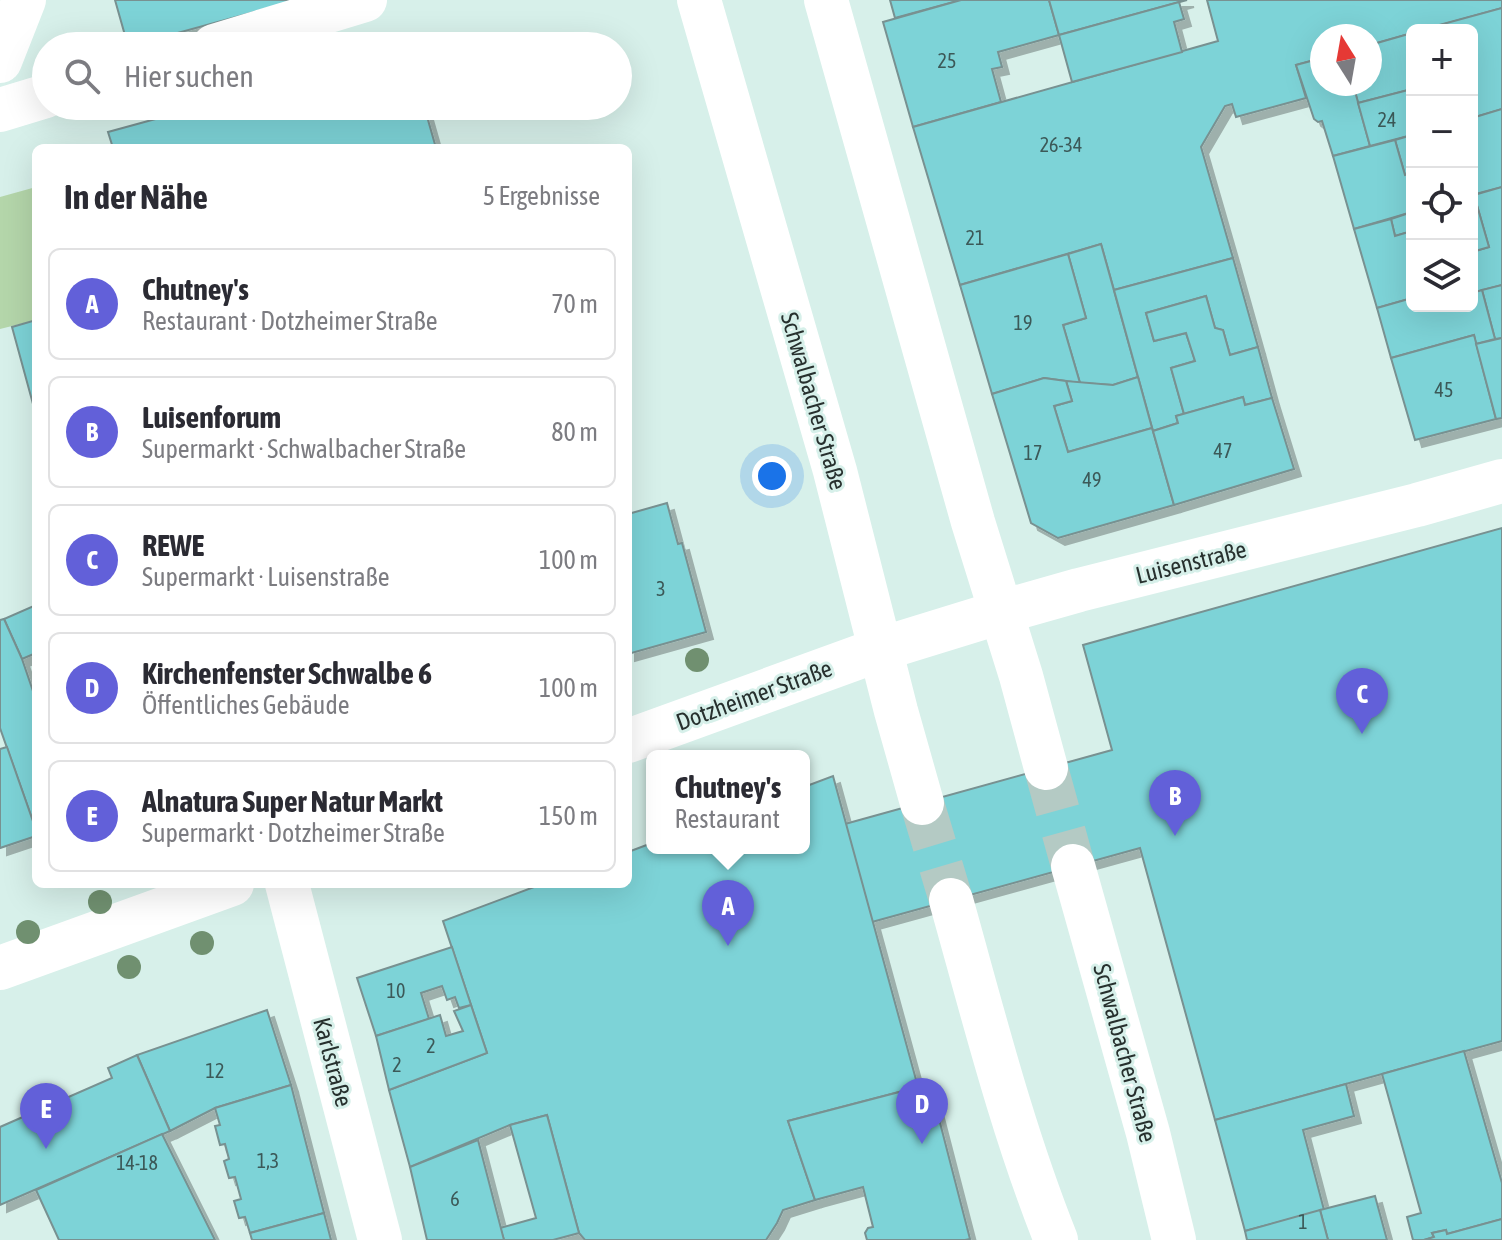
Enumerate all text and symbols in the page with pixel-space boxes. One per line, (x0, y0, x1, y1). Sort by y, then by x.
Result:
north arrow (1310, 24, 1382, 96)
map controls (1406, 24, 1478, 312)
button: + (1406, 24, 1478, 96)
search box (32, 32, 632, 120)
house number: 25 (938, 49, 956, 72)
icon: search (60, 54, 104, 98)
text: Hier suchen (124, 59, 254, 93)
button: − (1406, 96, 1478, 168)
house number: 24 (1378, 108, 1396, 131)
house number: 26-34 (1040, 133, 1082, 156)
button: locate (1406, 168, 1478, 240)
text: In der Nähe (64, 177, 208, 216)
text: 5 Ergebnisse (483, 181, 600, 211)
house number: 21 (966, 226, 984, 249)
button: layers (1406, 240, 1478, 312)
text: Chutney's (142, 272, 249, 306)
text: A (86, 289, 98, 319)
text: 70 m (551, 289, 598, 319)
text: Restaurant · Dotzheimer Straße (142, 306, 438, 336)
street label: Schwalbacher Straße (776, 309, 852, 493)
house number: 19 (1014, 311, 1032, 334)
house number: 45 (1435, 378, 1453, 401)
text: Luisenforum (142, 400, 281, 434)
text: B (86, 417, 98, 447)
text: 80 m (551, 417, 598, 447)
text: Supermarkt · Schwalbacher Straße (142, 434, 466, 464)
house number: 47 (1214, 439, 1232, 462)
house number: 17 (1024, 441, 1042, 464)
your location (752, 456, 792, 496)
house number: 49 (1083, 468, 1101, 491)
text: REWE (142, 528, 204, 562)
street label: Luisenstraße (1133, 535, 1249, 589)
text: C (86, 545, 98, 575)
text: 100 m (539, 545, 598, 575)
text: Supermarkt · Luisenstraße (142, 562, 390, 592)
house number: 3 (656, 577, 666, 600)
street label: Dotzheimer Straße (672, 654, 836, 736)
text: Kirchenfenster Schwalbe 6 (142, 656, 432, 690)
pin: C (1336, 668, 1388, 734)
text: D (85, 673, 99, 703)
text: 100 m (539, 673, 598, 703)
text: Öffentliches Gebäude (142, 690, 350, 720)
popup (646, 750, 810, 854)
text: Chutney's (675, 770, 781, 804)
pin: B (1149, 770, 1201, 836)
text: Alnatura Super Natur Markt (142, 784, 443, 818)
text: E (86, 801, 98, 831)
text: 150 m (539, 801, 598, 831)
text: Restaurant (675, 804, 780, 834)
text: Supermarkt · Dotzheimer Straße (142, 818, 445, 848)
pin: A (702, 880, 754, 946)
street label: Schwalbacher Straße (1088, 961, 1162, 1145)
house number: 10 (387, 979, 405, 1002)
street label: Karlstraße (308, 1014, 358, 1110)
house number: 2 (426, 1034, 436, 1057)
house number: 2 (392, 1053, 402, 1076)
house number: 12 (206, 1059, 224, 1082)
pin: D (896, 1078, 948, 1144)
pin: E (20, 1083, 72, 1149)
house number: 1,3 (257, 1149, 279, 1172)
house number: 14-18 (116, 1151, 158, 1174)
house number: 6 (450, 1187, 460, 1210)
house number: 1 (1298, 1210, 1308, 1233)

